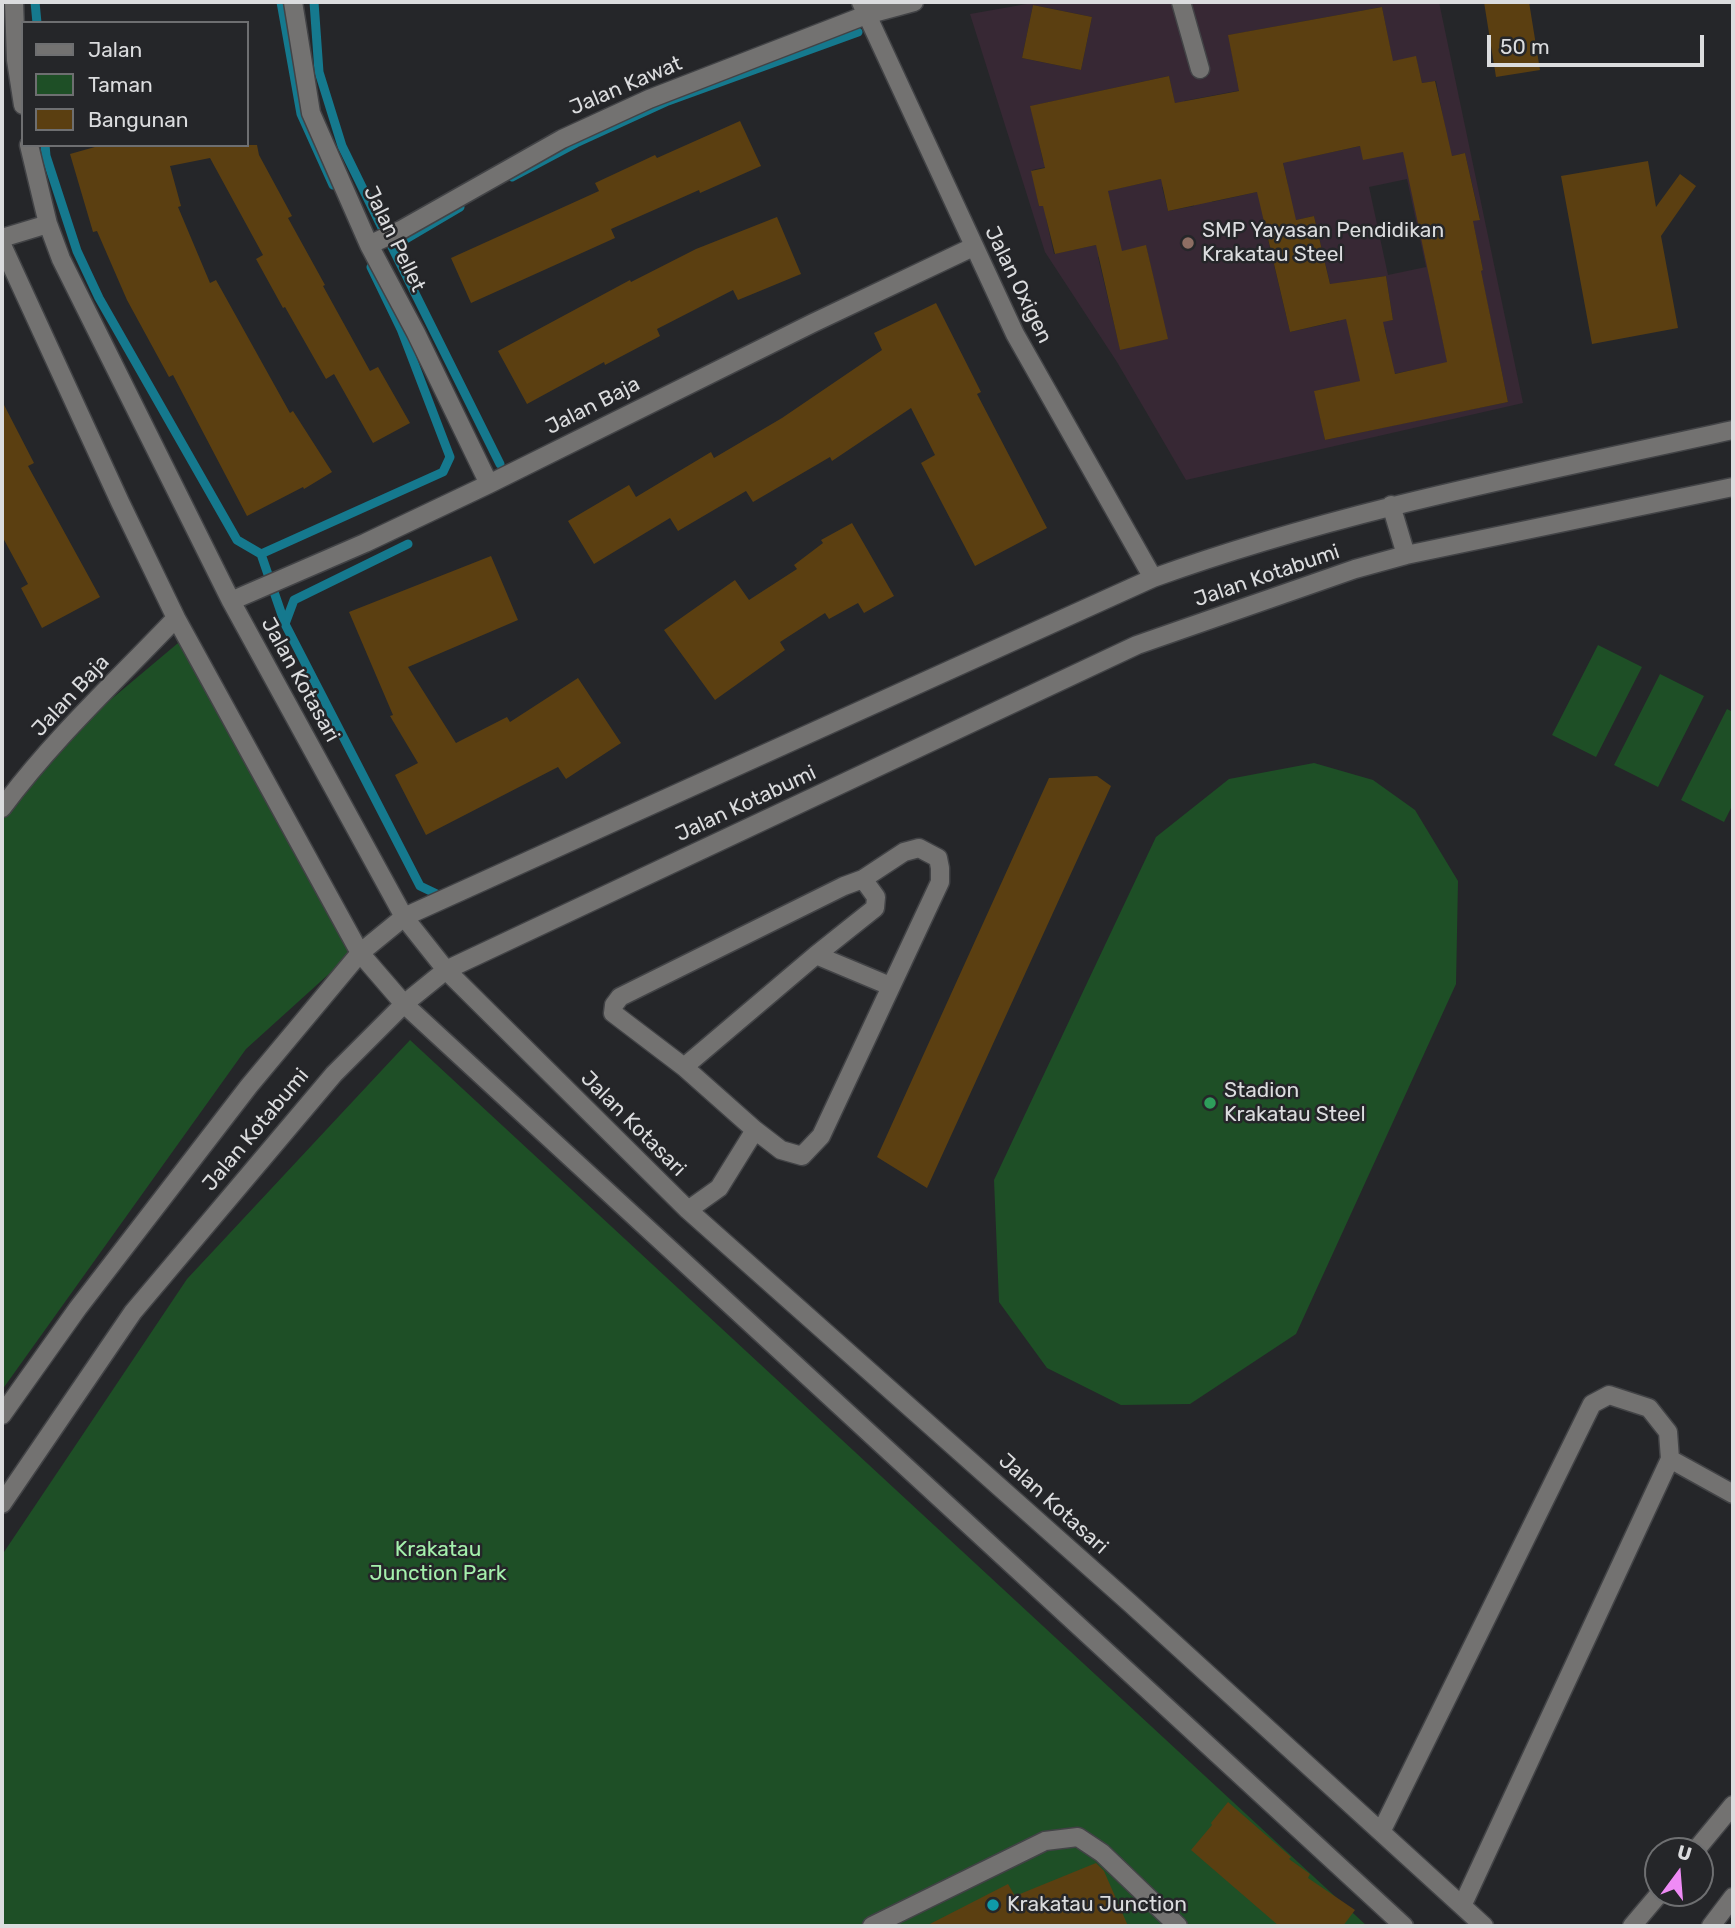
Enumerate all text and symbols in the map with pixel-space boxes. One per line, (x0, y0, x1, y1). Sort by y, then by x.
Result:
legend (21, 21, 248, 147)
scale bar (1490, 21, 1707, 65)
text: 50 m (1500, 34, 1550, 59)
text: Jalan (88, 37, 142, 62)
street label: Jalan Kawat (566, 51, 686, 121)
text: Taman (88, 72, 153, 97)
text: Bangunan (88, 107, 189, 132)
street label: Jalan Pellet (358, 182, 430, 296)
place label: SMP Yayasan Pendidikan Krakatau Steel (1202, 218, 1444, 268)
street label: Jalan Oxigen (979, 222, 1057, 348)
marker: SMP Yayasan Pendidikan Krakatau Steel (1180, 235, 1196, 251)
street label: Jalan Baja (542, 372, 644, 440)
street label: Jalan Kotabumi (1191, 539, 1343, 613)
street label: Jalan Kotasari (255, 613, 345, 747)
street label: Jalan Baja (27, 650, 115, 742)
street label: Jalan Kotabumi (672, 760, 820, 848)
street label: Jalan Kotabumi (197, 1064, 315, 1196)
street label: Jalan Kotasari (575, 1066, 691, 1182)
place label: Stadion Krakatau Steel (1224, 1078, 1366, 1128)
marker: Stadion Krakatau Steel (1202, 1095, 1218, 1111)
street label: Jalan Kotasari (993, 1448, 1113, 1560)
park label: Krakatau Junction Park (369, 1537, 507, 1587)
north arrow (1644, 1837, 1714, 1907)
text: U (1675, 1840, 1694, 1866)
place label: Krakatau Junction (1007, 1892, 1187, 1918)
marker: Krakatau Junction (985, 1897, 1001, 1913)

